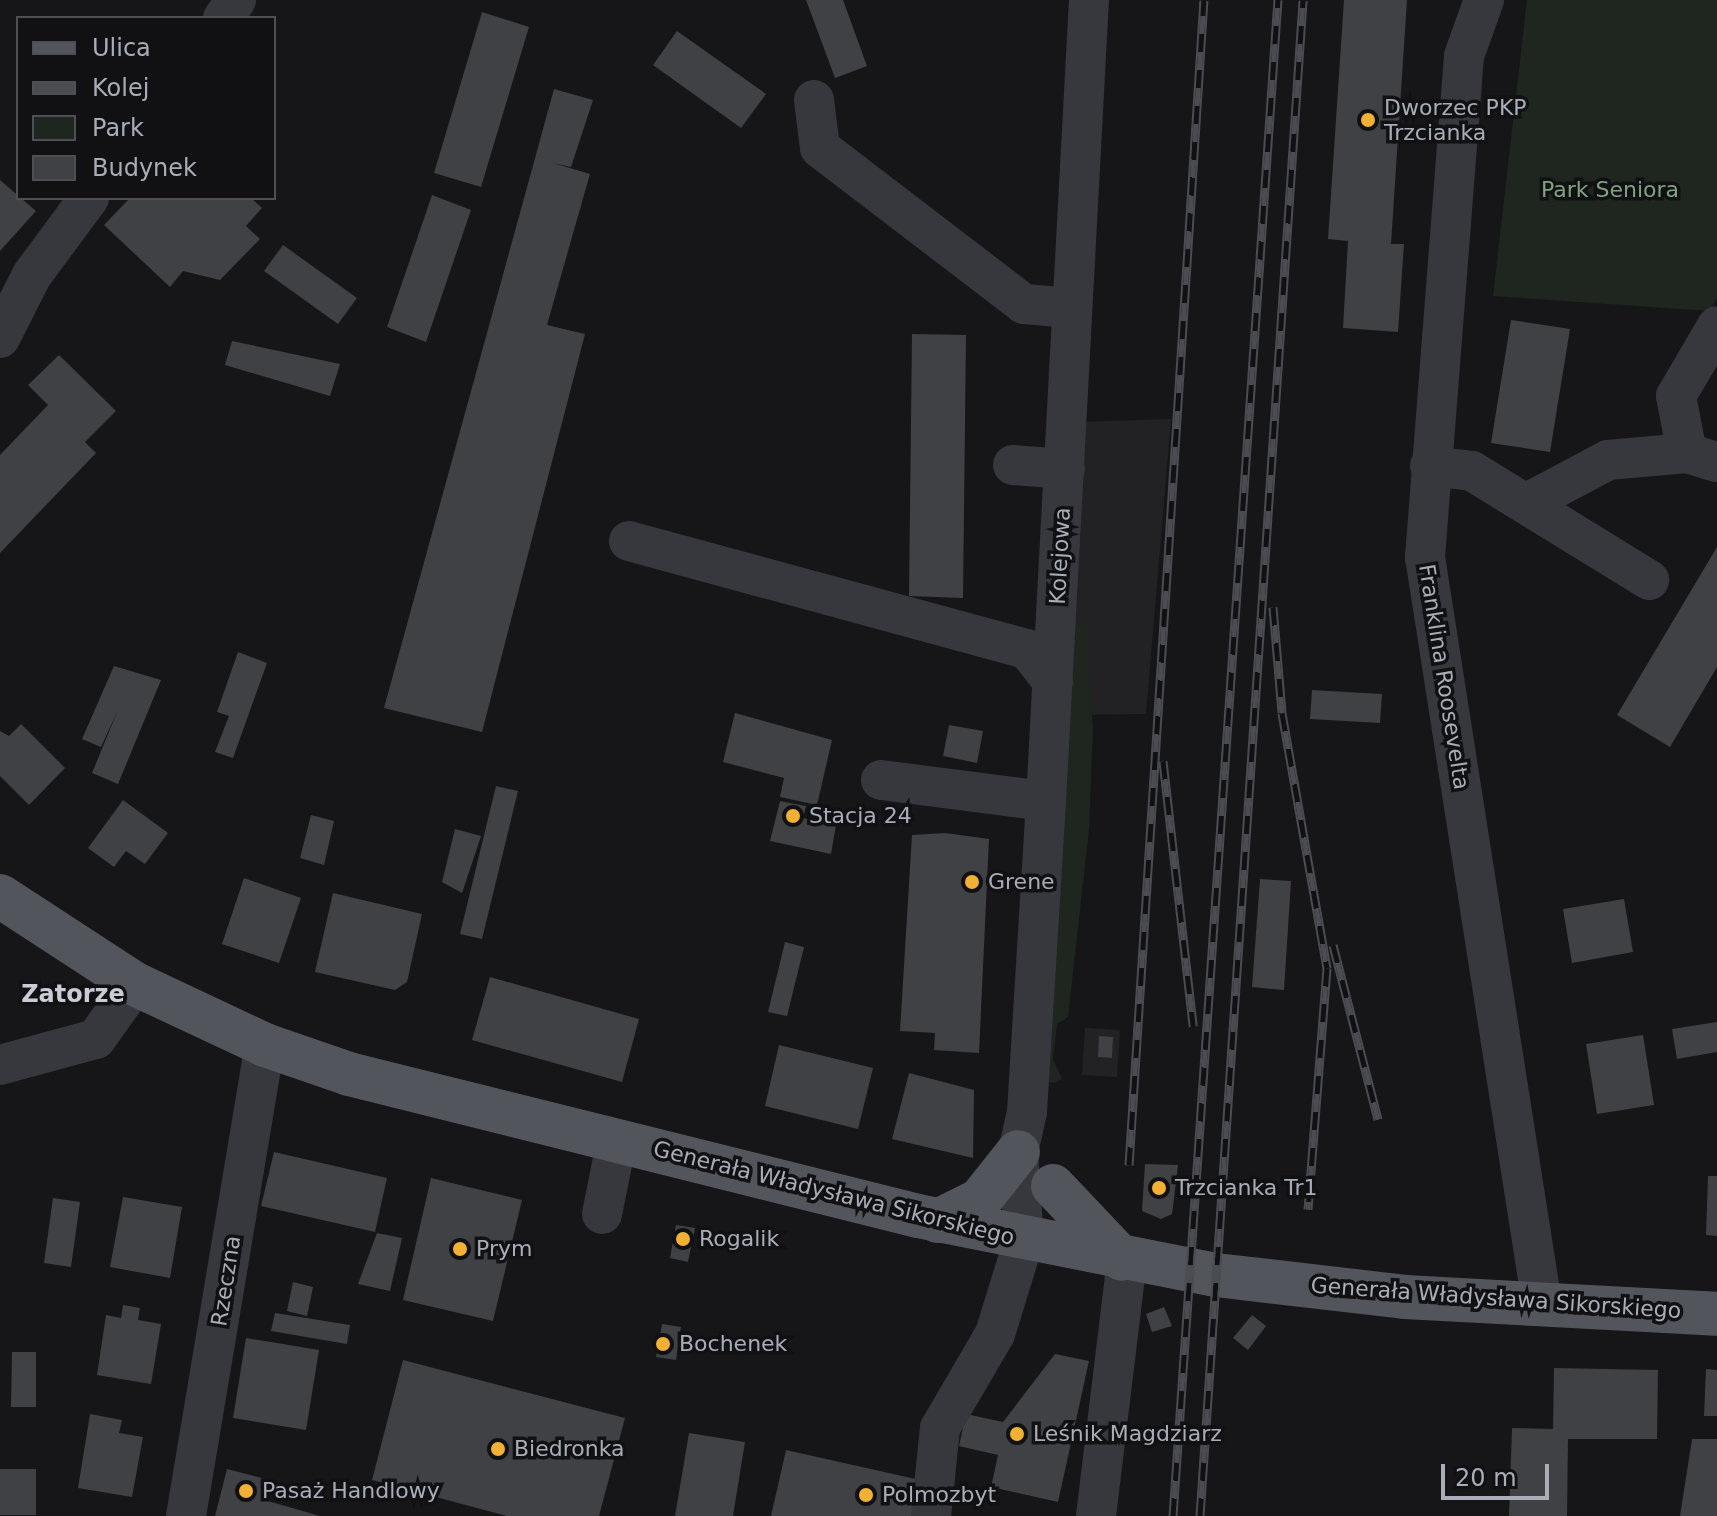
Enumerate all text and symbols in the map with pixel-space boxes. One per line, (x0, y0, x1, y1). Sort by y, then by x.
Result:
legend (16, 16, 276, 200)
text: Ulica (92, 34, 151, 62)
text: Kolej (92, 74, 149, 102)
place label: Dworzec PKP Trzcianka (1384, 94, 1527, 146)
marker: Dworzec PKP Trzcianka (1359, 111, 1377, 129)
text: Park (92, 114, 144, 142)
text: Budynek (92, 154, 197, 182)
park label: Park Seniora (1541, 177, 1679, 203)
street label: Kolejowa (1044, 507, 1076, 605)
street label: Franklina Roosevelta (1413, 562, 1475, 792)
place label: Stacja 24 (809, 803, 912, 829)
marker: Stacja 24 (784, 807, 802, 825)
place label: Grene (988, 869, 1055, 895)
marker: Grene (963, 873, 981, 891)
district label: Zatorze (21, 981, 125, 1009)
street label: Generała Władysława Sikorskiego (651, 1135, 1017, 1251)
place label: Trzcianka Tr1 (1175, 1175, 1318, 1201)
marker: Trzcianka Tr1 (1150, 1179, 1168, 1197)
place label: Rogalik (699, 1226, 779, 1252)
marker: Rogalik (674, 1230, 692, 1248)
street label: Rzeczna (206, 1234, 246, 1328)
place label: Prym (476, 1236, 532, 1262)
marker: Prym (451, 1240, 469, 1258)
street label: Generała Władysława Sikorskiego (1310, 1272, 1682, 1324)
place label: Bochenek (679, 1331, 787, 1357)
marker: Bochenek (654, 1335, 672, 1353)
place label: Leśnik Magdziarz (1033, 1421, 1222, 1447)
marker: Leśnik Magdziarz (1008, 1425, 1026, 1443)
place label: Biedronka (514, 1436, 625, 1462)
marker: Biedronka (489, 1440, 507, 1458)
scale bar (1445, 1448, 1553, 1498)
text: 20 m (1455, 1464, 1517, 1492)
place label: Pasaż Handlowy (262, 1478, 440, 1504)
marker: Pasaż Handlowy (237, 1482, 255, 1500)
place label: Polmozbyt (882, 1482, 996, 1508)
marker: Polmozbyt (857, 1486, 875, 1504)

